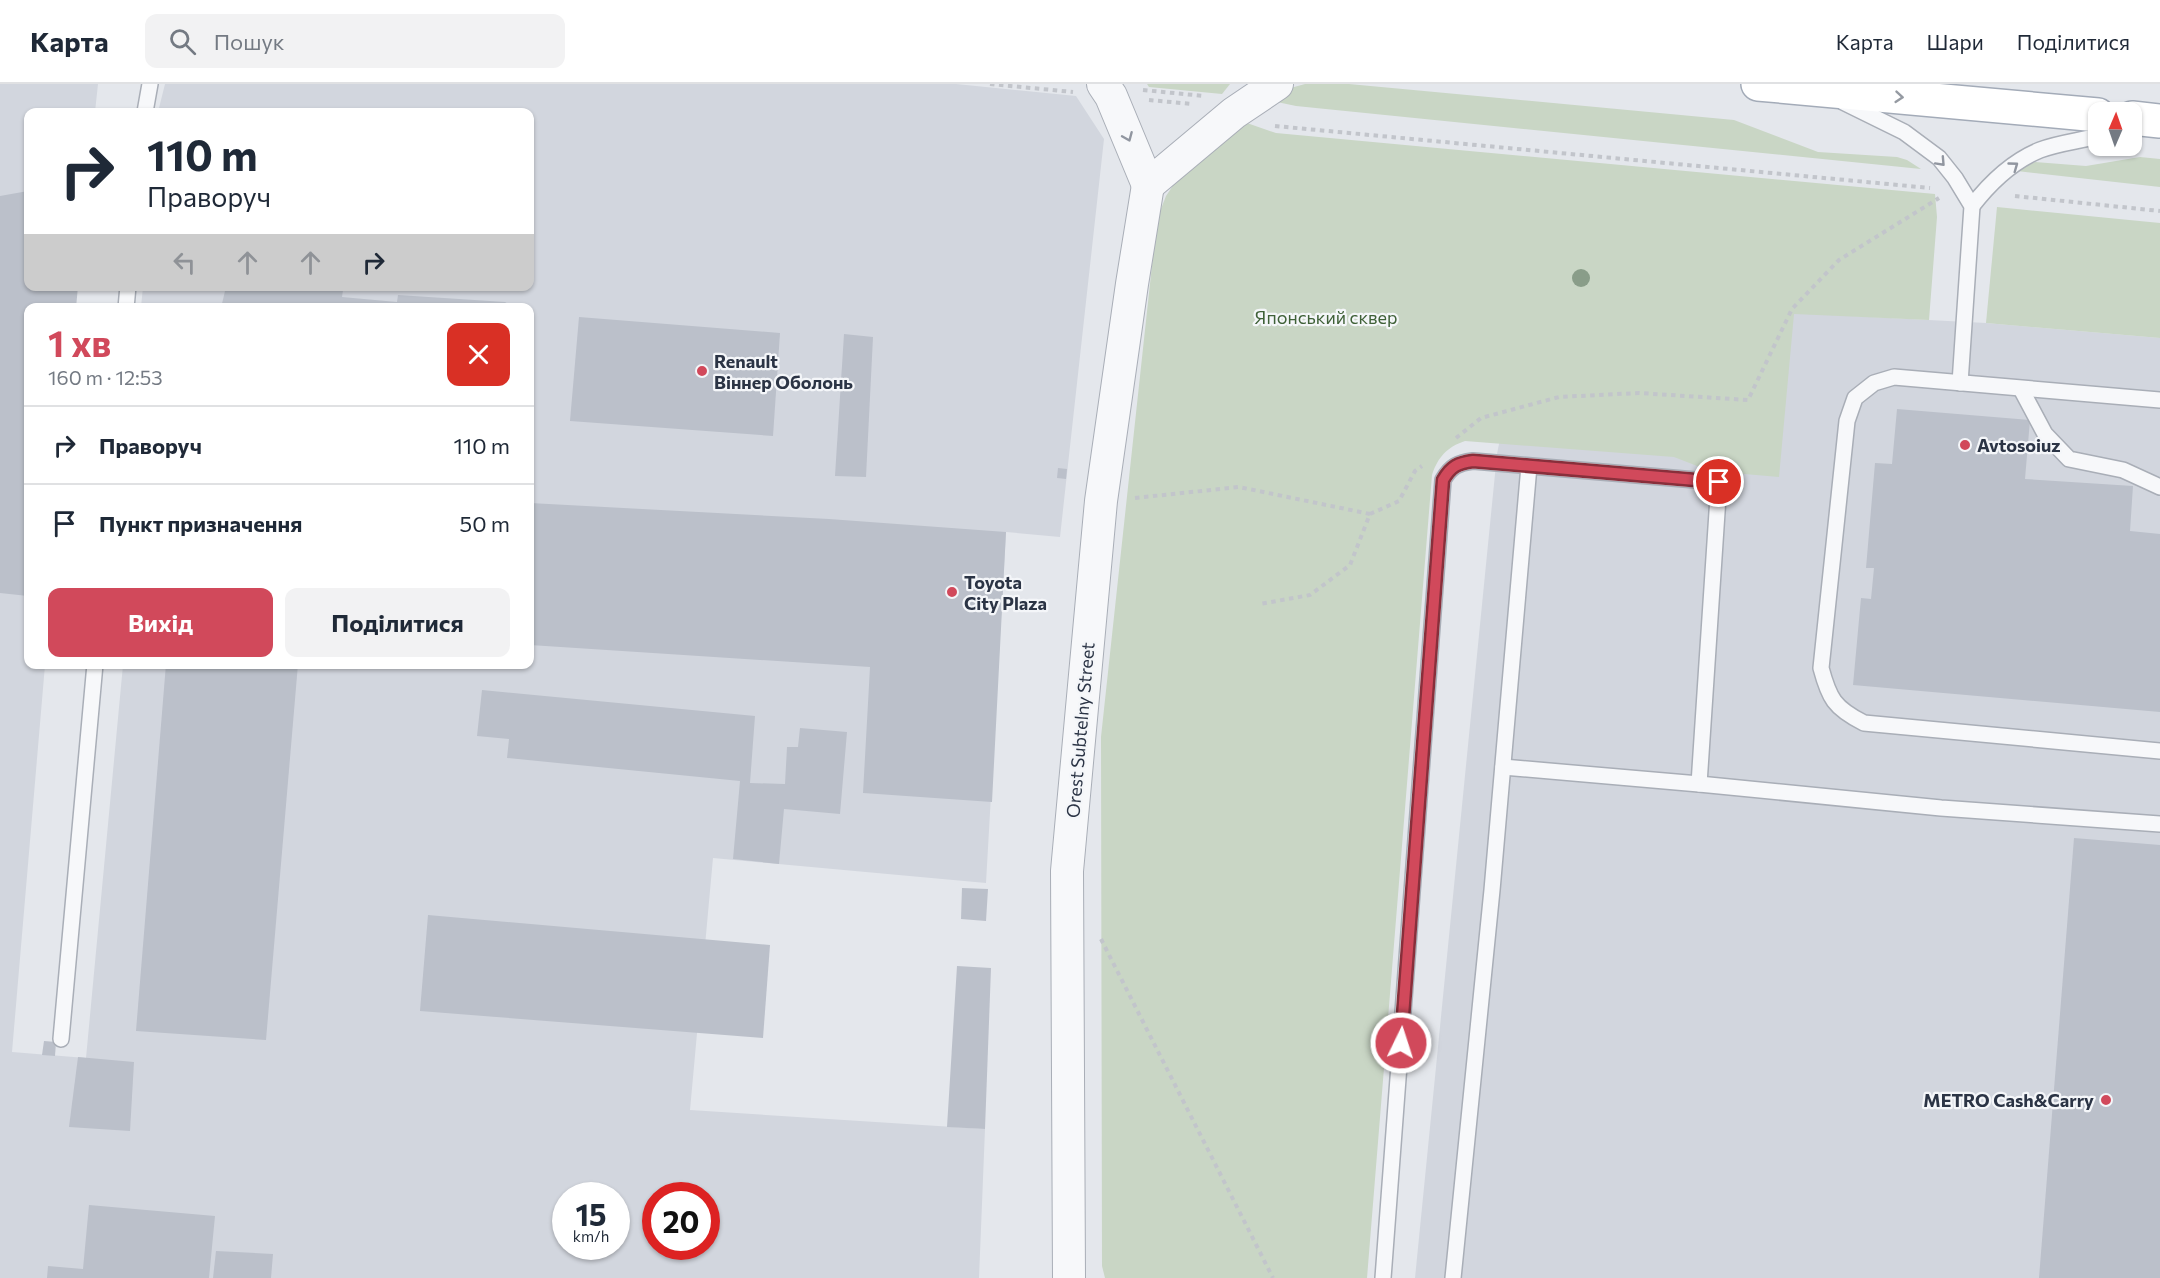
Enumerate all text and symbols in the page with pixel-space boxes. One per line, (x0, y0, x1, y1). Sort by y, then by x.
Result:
search box (145, 14, 565, 68)
text: Карта (30, 24, 109, 58)
icon: search (166, 25, 199, 58)
text: Пошук (214, 28, 285, 55)
text: Карта (1836, 29, 1894, 54)
text: Шари (1927, 29, 1984, 54)
text: Поділитися (2017, 29, 2130, 54)
one-way arrow (1895, 90, 1904, 103)
north arrow (2088, 102, 2142, 156)
map controls (2088, 102, 2142, 156)
text: 110 m (147, 128, 258, 180)
one-way arrow (1121, 131, 1133, 142)
icon: right (48, 132, 126, 210)
one-way arrow (1934, 155, 1945, 166)
one-way arrow (2007, 162, 2018, 173)
text: Праворуч (147, 180, 271, 213)
icon: left (168, 246, 201, 279)
icon: ahead (231, 246, 264, 279)
icon: ahead (294, 246, 327, 279)
icon: right (357, 246, 390, 279)
park label: Японський сквер (1254, 306, 1398, 328)
text: 1 хв (48, 320, 111, 364)
button: close (447, 323, 510, 386)
place label: Renault Віннер Оболонь (714, 350, 853, 393)
marker: Renault Віннер Оболонь (695, 364, 709, 378)
text: 160 m · 12:53 (48, 365, 163, 389)
icon: right (48, 429, 81, 462)
text: Праворуч (99, 432, 202, 459)
text: 110 m (453, 432, 510, 459)
place label: Avtosoiuz (1977, 434, 2061, 456)
marker: Avtosoiuz (1958, 438, 1972, 452)
pin (1693, 456, 1744, 507)
icon: arrive (1702, 465, 1735, 498)
icon: arrive (48, 507, 81, 540)
text: Пункт призначення (99, 510, 302, 537)
text: 50 m (460, 510, 510, 537)
place label: Toyota City Plaza (964, 571, 1047, 614)
marker: Toyota City Plaza (945, 585, 959, 599)
button: Вихід (48, 588, 273, 657)
button: Поділитися (285, 588, 510, 657)
street label: Orest Subtelny Street (1061, 641, 1099, 819)
position arrow (1369, 1011, 1433, 1075)
place label: METRO Cash&Carry (1923, 1089, 2094, 1111)
marker: METRO Cash&Carry (2099, 1093, 2113, 1107)
speed limit sign: 20 (642, 1182, 720, 1260)
text: 15 (575, 1195, 607, 1232)
text: km/h (573, 1227, 609, 1245)

